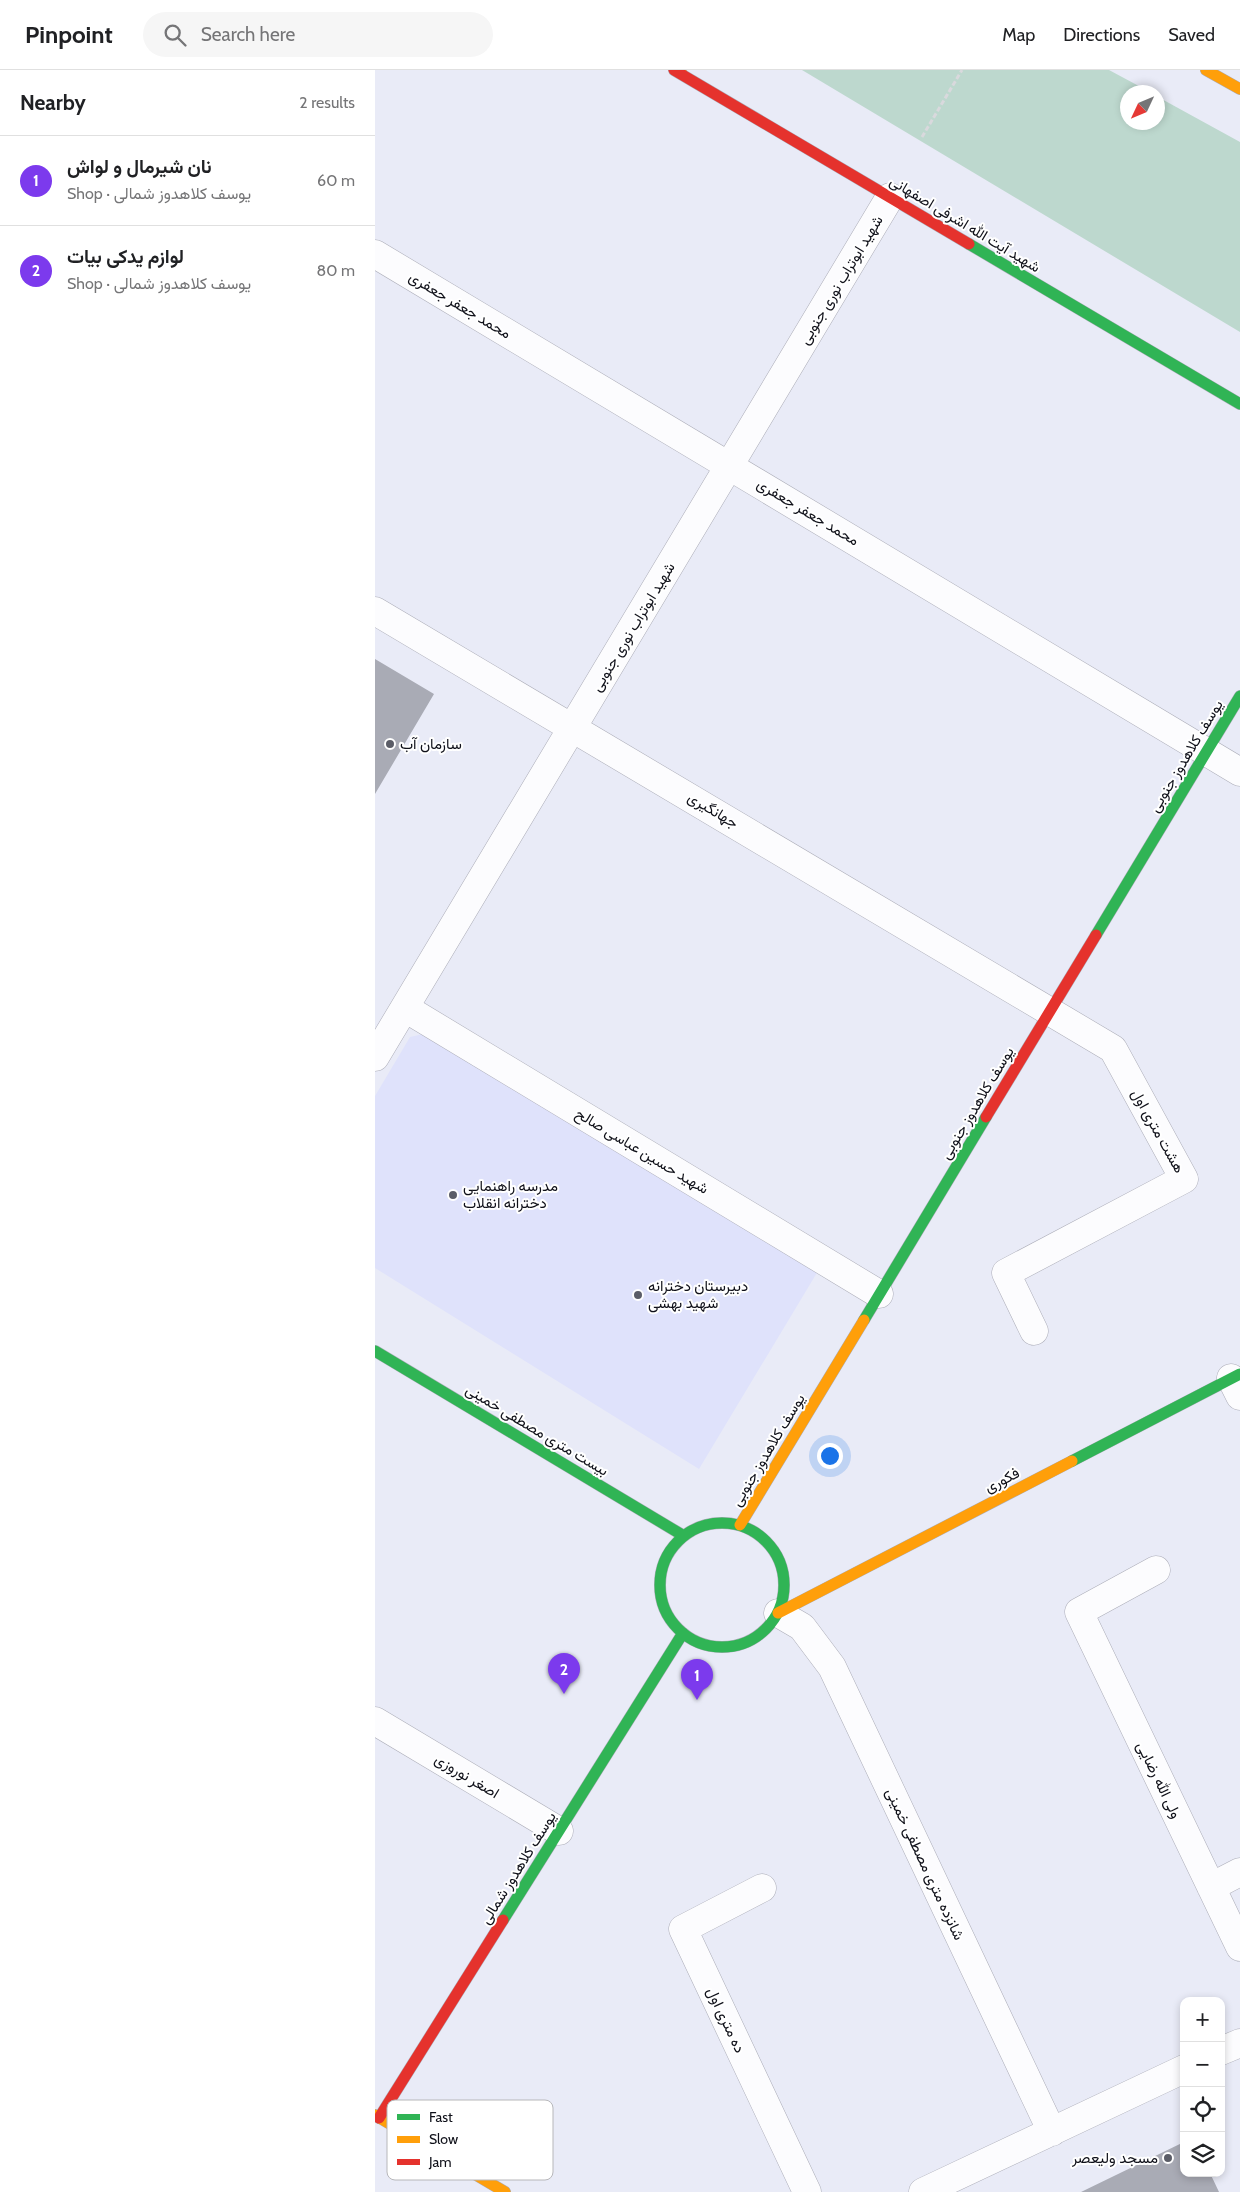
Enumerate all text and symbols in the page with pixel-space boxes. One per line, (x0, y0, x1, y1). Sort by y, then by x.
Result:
search box (143, 12, 493, 57)
text: Pinpoint (25, 20, 113, 49)
icon: search (161, 21, 189, 49)
text: Search here (201, 23, 295, 46)
text: Map (1002, 24, 1035, 46)
text: Directions (1063, 24, 1140, 46)
text: Saved (1168, 24, 1215, 46)
north arrow (1120, 85, 1165, 130)
text: Nearby (20, 90, 86, 115)
text: 2 results (299, 93, 355, 112)
text: نان شیرمال و لواش (67, 155, 212, 178)
text: 1 (33, 171, 39, 190)
text: 60 m (317, 171, 355, 190)
street label: شهید آیت الله اشرفی اصفهانی (886, 172, 1044, 277)
text: Shop · یوسف کلاهدوز شمالی (67, 184, 251, 203)
street label: شهید ابوتراب نوری جنوبی (795, 212, 888, 348)
text: لوازم یدکی بیات (67, 245, 184, 268)
text: 2 (32, 261, 40, 280)
text: 80 m (317, 261, 355, 280)
street label: محمد جعفر جعفری (405, 267, 514, 343)
text: Shop · یوسف کلاهدوز شمالی (67, 274, 251, 293)
street label: محمد جعفر جعفری (753, 474, 862, 550)
street label: شهید ابوتراب نوری جنوبی (587, 559, 680, 695)
street label: یوسف کلاهدوز جنوبی (1145, 697, 1228, 816)
place label: سازمان آب (400, 735, 462, 753)
marker: سازمان آب (384, 738, 396, 750)
street label: جهانگیری (684, 788, 742, 833)
street label: یوسف کلاهدوز جنوبی (936, 1044, 1019, 1163)
street label: هشت متری اول (1127, 1086, 1188, 1177)
street label: شهید حسین عباسی صالح (571, 1104, 712, 1200)
place label: مدرسه راهنمایی دخترانه انقلاب (463, 1177, 558, 1212)
marker: مدرسه راهنمایی دخترانه انقلاب (447, 1189, 459, 1201)
place label: دبیرستان دخترانه شهید بهشی (648, 1277, 748, 1313)
marker: دبیرستان دخترانه شهید بهشی (632, 1289, 644, 1301)
street label: بیست متری مصطفی خمینی (462, 1380, 612, 1481)
street label: یوسف کلاهدوز جنوبی (727, 1391, 810, 1510)
your location (817, 1443, 843, 1469)
street label: فکوری (981, 1464, 1023, 1497)
pin: 2 (548, 1653, 580, 1694)
pin: 1 (681, 1659, 713, 1700)
street label: ولی الله رضایی (1132, 1739, 1185, 1822)
street label: اصغر نوروزی (431, 1750, 503, 1803)
street label: شانزده متری مصطفی خمینی (881, 1785, 968, 1944)
street label: یوسف کلاهدوز شمالی (476, 1809, 561, 1928)
street label: ده متری اول (702, 1984, 749, 2056)
map controls (1180, 1997, 1225, 2177)
button: + (1180, 1997, 1225, 2042)
button: − (1180, 2042, 1225, 2087)
button: locate (1180, 2087, 1225, 2132)
legend (387, 2100, 553, 2180)
text: Fast (429, 2108, 453, 2126)
text: Slow (429, 2130, 458, 2148)
button: layers (1180, 2132, 1225, 2177)
place label: مسجد ولیعصر (1071, 2149, 1158, 2167)
marker: مسجد ولیعصر (1162, 2152, 1174, 2164)
text: Jam (428, 2153, 451, 2171)

